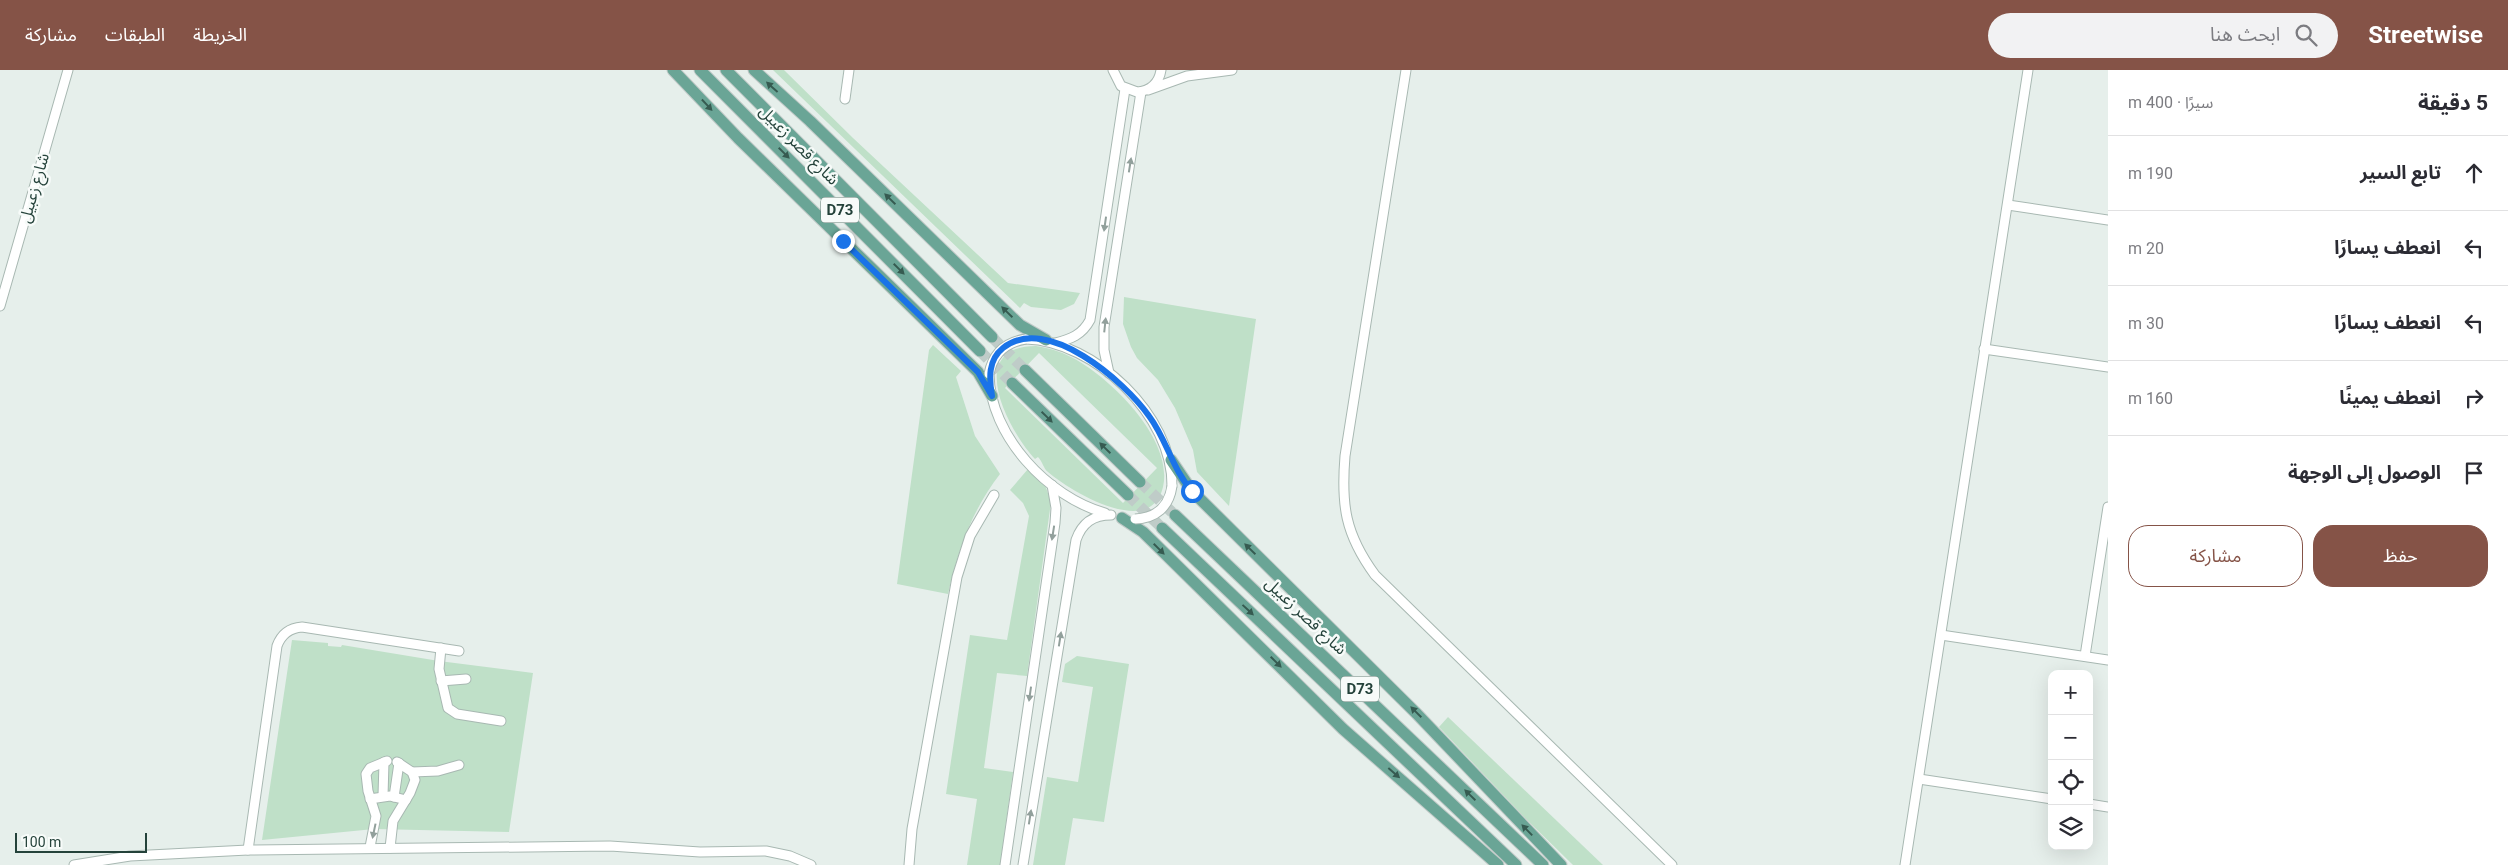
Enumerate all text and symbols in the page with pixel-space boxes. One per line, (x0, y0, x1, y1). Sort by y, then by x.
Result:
search box (1988, 13, 2338, 58)
icon: search (2292, 21, 2320, 49)
text: Streetwise (2368, 21, 2483, 49)
text: ابحث هنا (2210, 23, 2280, 46)
text: مشاركة (25, 24, 77, 45)
text: الطبقات (105, 24, 165, 45)
text: الخريطة (193, 24, 247, 45)
one-way arrow (767, 81, 779, 93)
text: 5 دقيقة (2418, 91, 2488, 115)
text: سيرًا · 400 m (2128, 93, 2213, 112)
one-way arrow (701, 99, 713, 111)
street label: شارع قصر زعبيل (753, 101, 843, 191)
one-way arrow (778, 147, 790, 159)
street label: شارع زعبيل (15, 151, 56, 226)
one-way arrow (1126, 156, 1134, 172)
icon: ahead (2460, 159, 2488, 187)
text: تابع السير (2360, 161, 2441, 184)
text: 190 m (2128, 164, 2173, 183)
one-way arrow (885, 193, 897, 205)
road number: D73 (821, 198, 859, 222)
one-way arrow (1101, 216, 1109, 232)
route end (832, 230, 855, 253)
icon: left (2460, 234, 2488, 262)
text: انعطف يسارًا (2334, 236, 2441, 259)
text: 20 m (2128, 239, 2164, 258)
one-way arrow (892, 263, 904, 275)
one-way arrow (1001, 306, 1013, 318)
icon: left (2460, 309, 2488, 337)
text: انعطف يسارًا (2334, 311, 2441, 334)
text: 30 m (2128, 314, 2164, 333)
one-way arrow (1101, 317, 1109, 333)
icon: right (2460, 384, 2488, 412)
text: انعطف يمينًا (2339, 386, 2441, 409)
text: 160 m (2128, 389, 2173, 408)
one-way arrow (1041, 411, 1053, 423)
one-way arrow (1100, 442, 1112, 454)
icon: arrive (2460, 459, 2488, 487)
text: الوصول إلى الوجهة (2288, 461, 2441, 484)
route start (1181, 480, 1204, 503)
one-way arrow (1049, 525, 1057, 541)
button: مشاركة (2128, 525, 2303, 587)
button: حفظ (2313, 525, 2488, 587)
one-way arrow (1153, 543, 1165, 555)
one-way arrow (1244, 543, 1256, 555)
street label: شارع قصر زعبيل (1259, 573, 1351, 661)
one-way arrow (1242, 604, 1254, 616)
one-way arrow (1057, 631, 1065, 647)
one-way arrow (1269, 656, 1281, 668)
map controls (2048, 670, 2093, 850)
button: + (2048, 670, 2093, 715)
road number: D73 (1341, 676, 1379, 702)
one-way arrow (1026, 686, 1034, 702)
one-way arrow (1410, 706, 1422, 718)
button: − (2048, 715, 2093, 760)
button: locate (2048, 760, 2093, 805)
one-way arrow (1387, 768, 1400, 779)
one-way arrow (1464, 789, 1476, 801)
button: layers (2048, 805, 2093, 850)
one-way arrow (1027, 808, 1035, 824)
one-way arrow (370, 823, 378, 838)
one-way arrow (1521, 825, 1533, 837)
scale bar (15, 830, 148, 853)
text: 100 m (22, 834, 61, 850)

